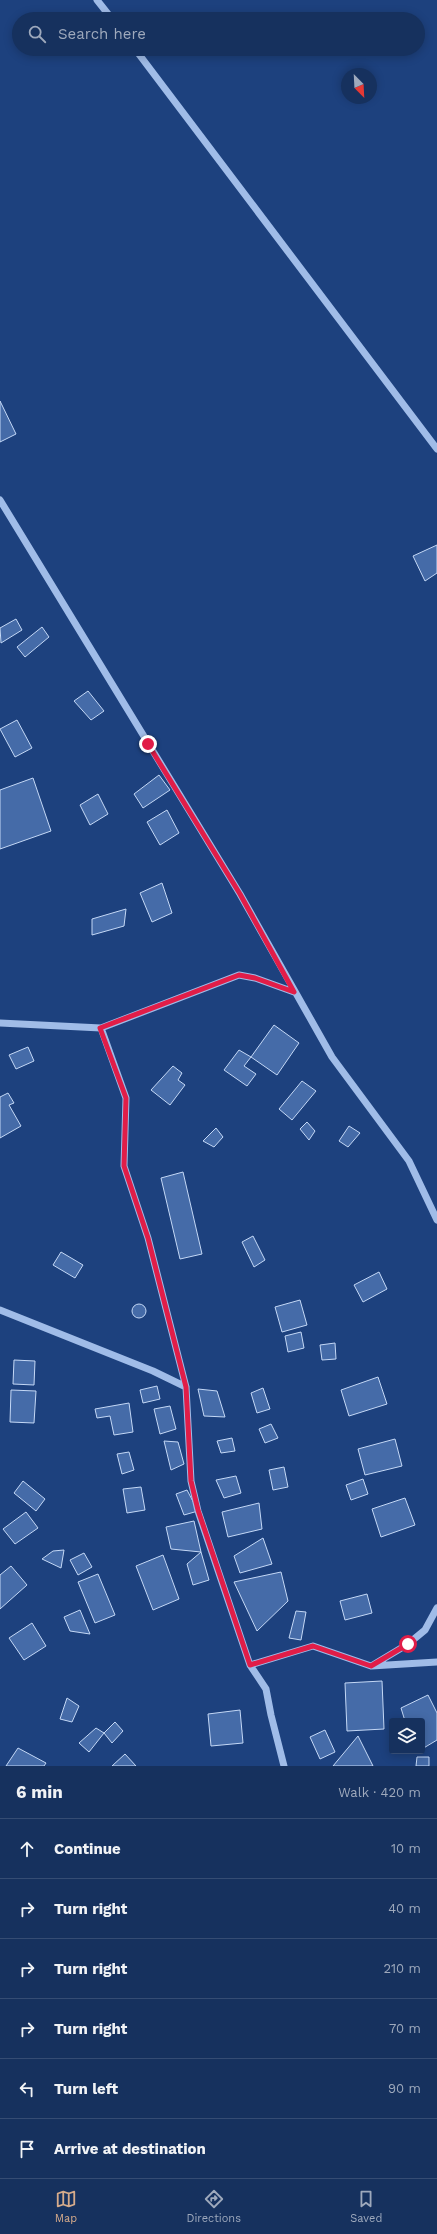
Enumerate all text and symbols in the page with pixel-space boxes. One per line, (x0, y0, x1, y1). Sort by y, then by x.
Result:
search box (12, 12, 425, 56)
icon: search (26, 23, 48, 45)
text: Search here (58, 25, 146, 43)
north arrow (341, 68, 377, 104)
route end (139, 735, 157, 753)
route start (399, 1635, 417, 1653)
map controls (389, 1718, 425, 1754)
button: layers (389, 1718, 425, 1754)
text: 6 min (16, 1782, 63, 1802)
text: Walk · 420 m (338, 1785, 421, 1800)
icon: ahead (16, 1838, 38, 1860)
text: Continue (54, 1840, 121, 1858)
text: 10 m (391, 1841, 421, 1856)
icon: right (16, 1898, 38, 1920)
text: Turn right (54, 1900, 127, 1918)
text: 40 m (388, 1901, 421, 1916)
icon: right (16, 1958, 38, 1980)
text: Turn right (54, 1960, 127, 1978)
text: 210 m (383, 1961, 421, 1976)
icon: right (16, 2018, 38, 2040)
text: Turn right (54, 2020, 127, 2038)
text: 70 m (389, 2021, 421, 2036)
icon: left (16, 2078, 38, 2100)
text: Turn left (54, 2080, 118, 2098)
text: 90 m (388, 2081, 421, 2096)
icon: arrive (16, 2138, 38, 2160)
text: Arrive at destination (54, 2140, 206, 2158)
tab: Map (55, 2188, 77, 2225)
tab: Directions (187, 2188, 241, 2225)
tab: Saved (350, 2188, 382, 2225)

